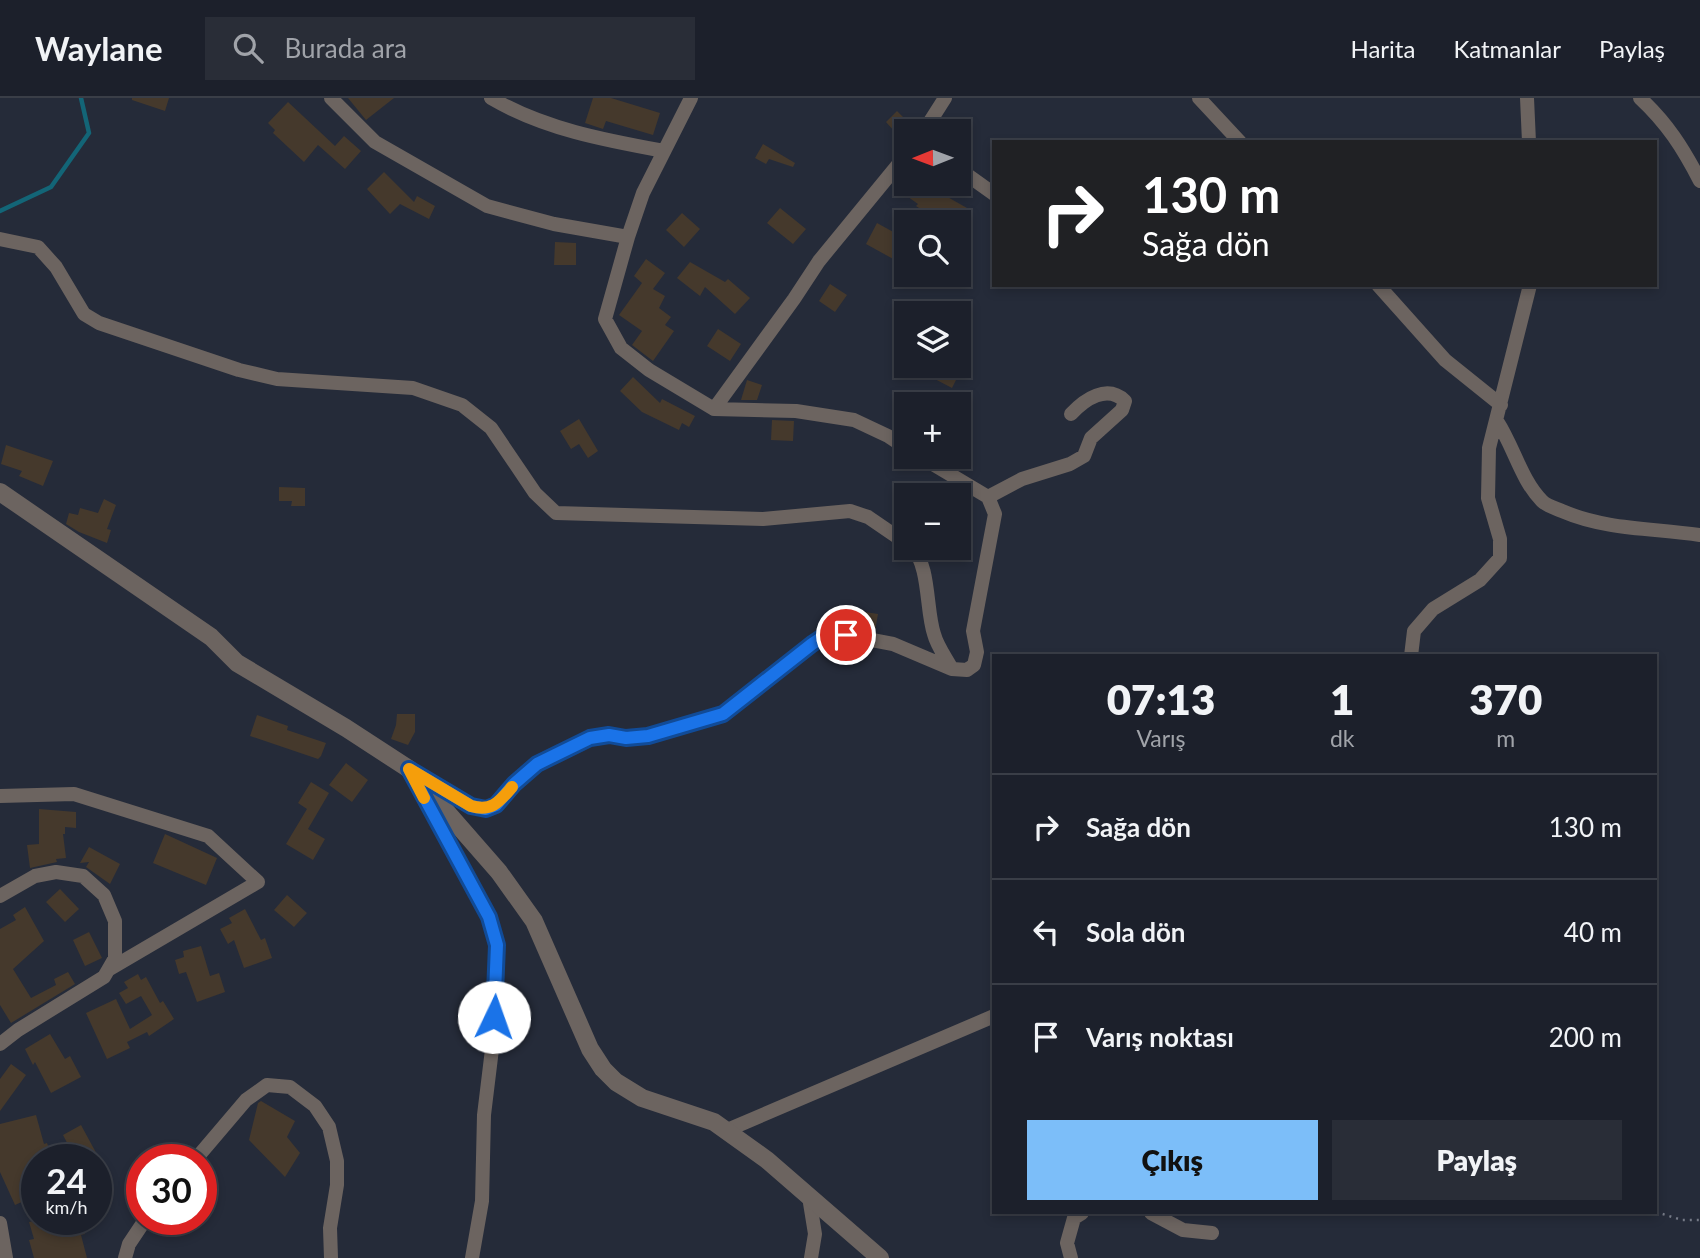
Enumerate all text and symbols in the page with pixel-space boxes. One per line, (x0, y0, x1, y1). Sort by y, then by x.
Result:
search box (205, 17, 695, 80)
text: Waylane (35, 28, 163, 68)
icon: search (229, 29, 267, 67)
text: Burada ara (285, 32, 407, 64)
text: Harita (1350, 34, 1415, 63)
text: Katmanlar (1453, 34, 1561, 63)
text: Paylaş (1599, 34, 1665, 63)
north arrow (894, 119, 971, 196)
map controls (894, 119, 971, 560)
text: 130 m (1142, 165, 1280, 223)
icon: right (1027, 168, 1118, 259)
button: search (894, 210, 971, 287)
text: Sağa dön (1142, 224, 1270, 263)
button: layers (894, 301, 971, 378)
button: + (894, 392, 971, 469)
button: − (894, 483, 971, 560)
pin (816, 605, 876, 665)
icon: arrive (827, 616, 865, 654)
text: 07:13 (1107, 674, 1215, 724)
text: 1 (1330, 674, 1354, 724)
text: 370 (1469, 674, 1542, 724)
text: Varış (1136, 724, 1186, 752)
text: dk (1330, 724, 1355, 752)
text: m (1496, 724, 1515, 752)
icon: right (1027, 808, 1065, 846)
text: Sağa dön (1086, 811, 1191, 843)
text: 130 m (1549, 811, 1622, 843)
icon: left (1027, 913, 1065, 951)
text: Sola dön (1086, 916, 1186, 948)
text: 40 m (1564, 916, 1622, 948)
position arrow (457, 980, 531, 1054)
icon: arrive (1027, 1018, 1065, 1056)
text: Varış noktası (1086, 1021, 1234, 1053)
text: 200 m (1549, 1021, 1622, 1053)
button: Çıkış (1027, 1120, 1318, 1200)
button: Paylaş (1332, 1120, 1622, 1200)
speed limit sign: 30 (126, 1144, 217, 1235)
text: 24 (46, 1159, 87, 1201)
text: km/h (45, 1196, 88, 1218)

